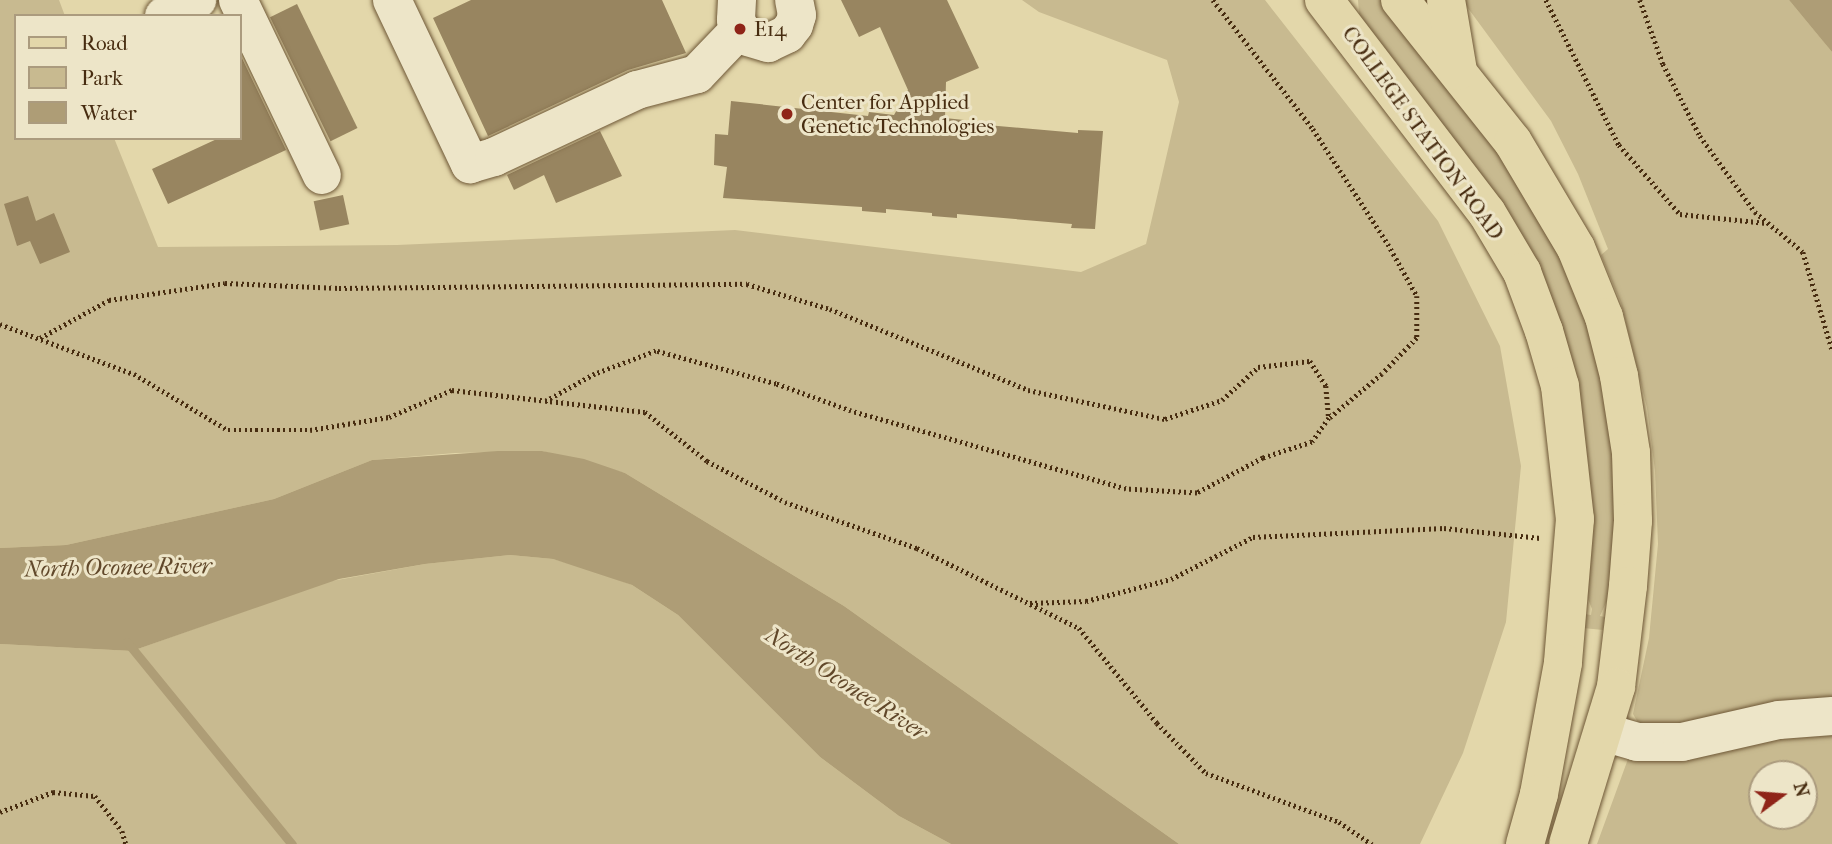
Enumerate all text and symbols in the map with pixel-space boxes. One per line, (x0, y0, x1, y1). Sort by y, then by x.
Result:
legend (14, 14, 242, 140)
place label: E14 (754, 16, 787, 42)
marker: E14 (732, 21, 748, 37)
street label: COLLEGE STATION ROAD (1337, 21, 1509, 245)
text: Road (81, 31, 128, 55)
text: Park (81, 66, 123, 90)
place label: Center for Applied Genetic Technologies (801, 89, 994, 139)
text: Water (81, 101, 137, 125)
marker: Center for Applied Genetic Technologies (779, 106, 795, 122)
water label: North Oconee River (24, 553, 212, 583)
water label: North Oconee River (760, 621, 932, 747)
north arrow (1748, 760, 1818, 830)
text: N (1789, 780, 1814, 800)

